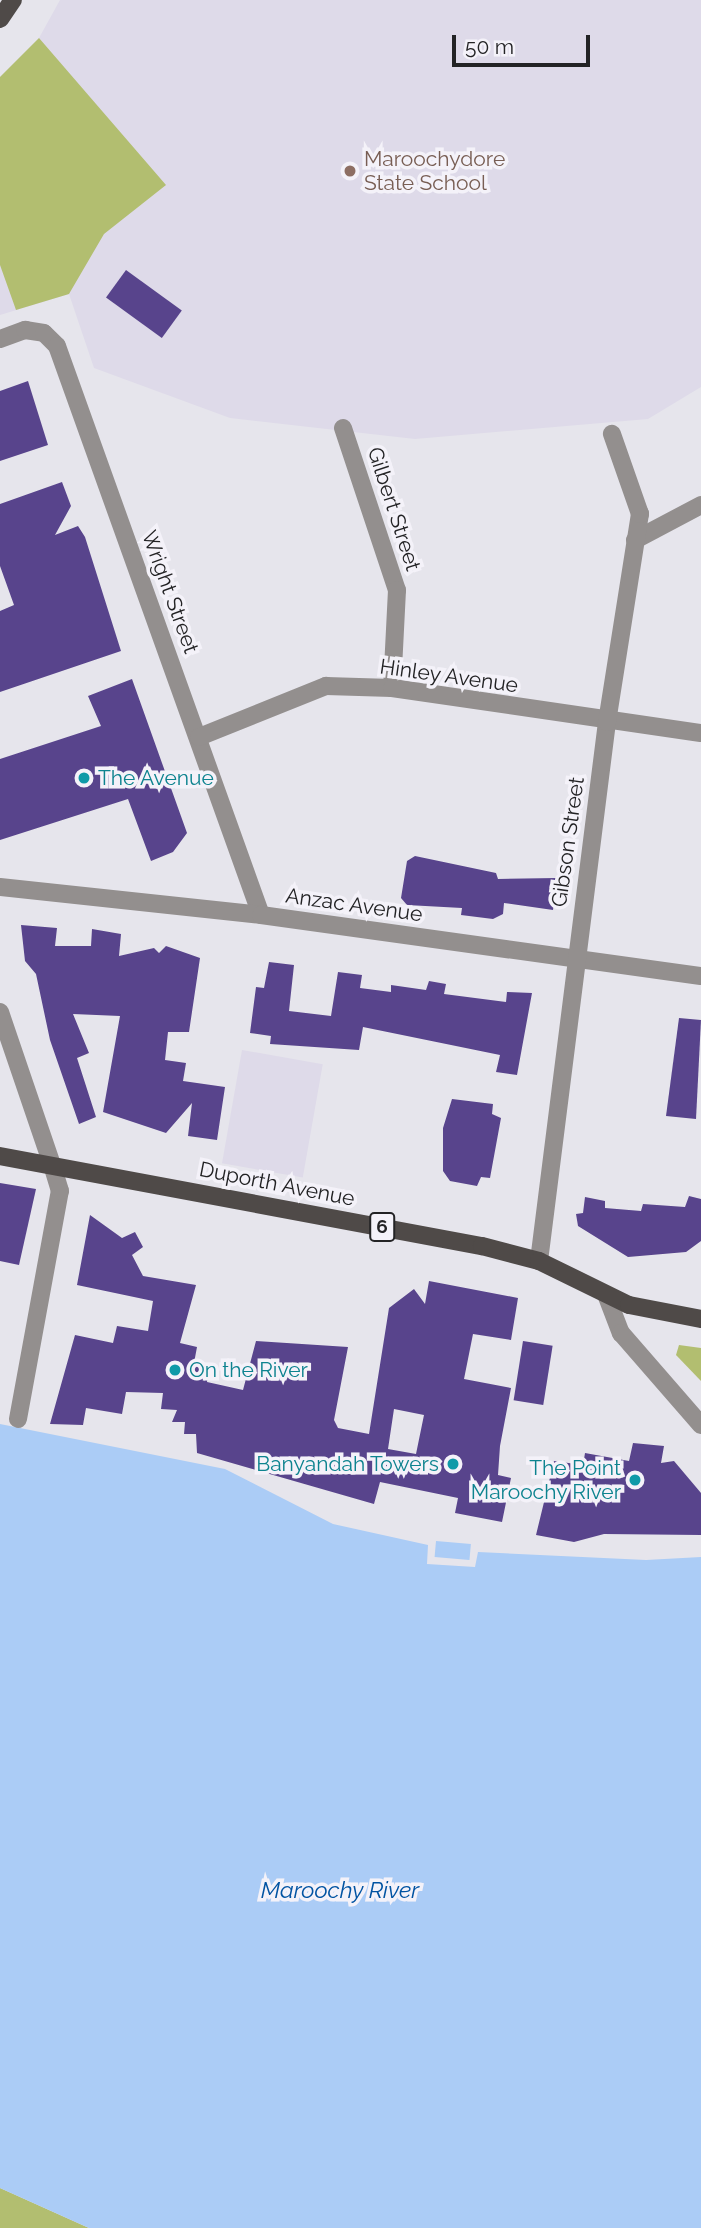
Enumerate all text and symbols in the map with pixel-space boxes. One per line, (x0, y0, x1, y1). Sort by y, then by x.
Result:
scale bar (456, 21, 594, 65)
text: 50 m (465, 34, 514, 59)
place label: Maroochydore State School (364, 146, 505, 196)
marker: Maroochydore State School (342, 163, 358, 179)
street label: Gilbert Street (362, 444, 426, 574)
street label: Wright Street (136, 527, 204, 657)
street label: Hinley Avenue (378, 654, 520, 698)
place label: The Avenue (98, 765, 214, 791)
marker: The Avenue (76, 770, 92, 786)
street label: Gibson Street (546, 775, 590, 909)
street label: Anzac Avenue (284, 883, 424, 927)
street label: Duporth Avenue (197, 1156, 357, 1212)
road number: 6 (368, 1212, 396, 1242)
place label: On the River (189, 1357, 308, 1383)
marker: On the River (167, 1362, 183, 1378)
place label: Banyandah Towers (256, 1451, 439, 1477)
place label: The Point Maroochy River (470, 1455, 621, 1505)
marker: Banyandah Towers (445, 1456, 461, 1472)
marker: The Point Maroochy River (627, 1472, 643, 1488)
water label: Maroochy River (261, 1876, 419, 1904)

